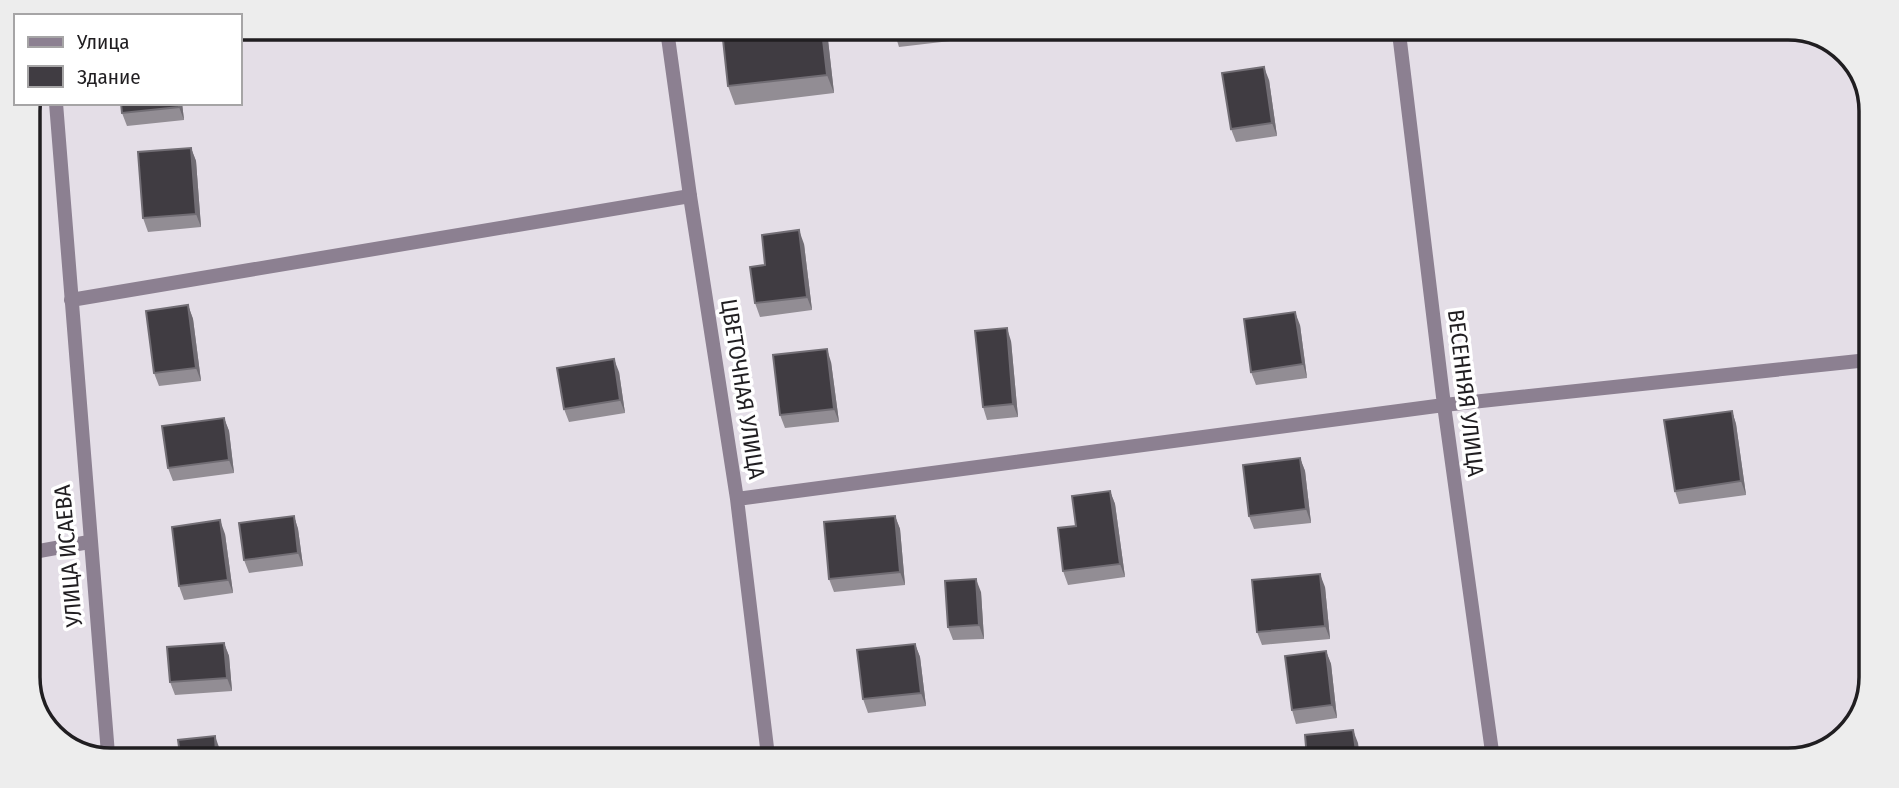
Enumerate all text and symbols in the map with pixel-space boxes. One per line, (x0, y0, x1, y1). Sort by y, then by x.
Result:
legend (14, 14, 242, 105)
text: Улица (76, 29, 130, 55)
text: Здание (77, 64, 141, 90)
street label: ЦВЕТОЧНАЯ УЛИЦА (715, 297, 771, 481)
street label: ВЕСЕННЯЯ УЛИЦА (1442, 308, 1490, 478)
street label: УЛИЦА ИСАЕВА (48, 484, 88, 629)

